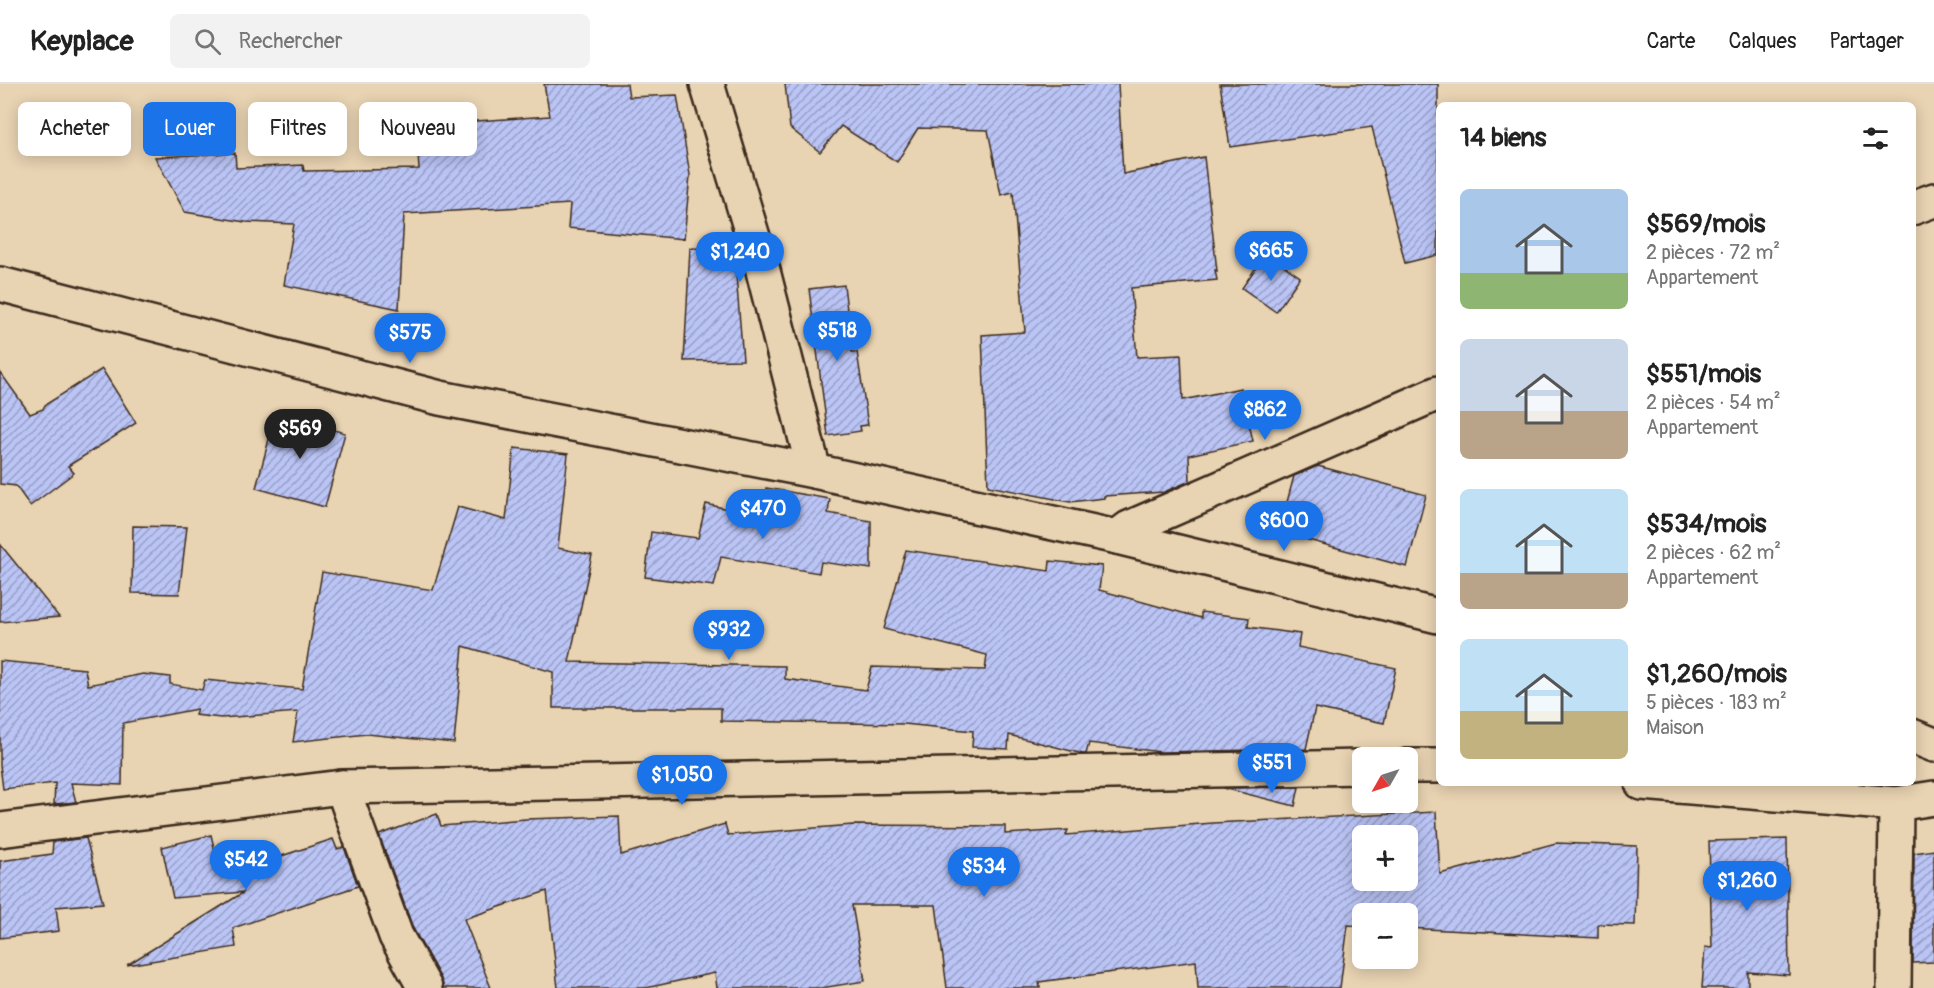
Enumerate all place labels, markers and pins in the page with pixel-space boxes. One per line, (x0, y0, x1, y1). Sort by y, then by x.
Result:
pin: $665 (1235, 231, 1307, 282)
pin: $1,240 (691, 232, 789, 283)
pin: $518 (801, 311, 873, 362)
pin: $575 (374, 313, 446, 364)
pin: $862 (1229, 390, 1301, 441)
pin: $569 (264, 409, 336, 460)
pin: $470 (727, 489, 799, 540)
pin: $600 (1248, 501, 1320, 552)
pin: $932 (693, 610, 765, 661)
pin: $551 (1236, 743, 1308, 794)
pin: $1,050 (633, 755, 731, 806)
pin: $542 (210, 840, 282, 891)
pin: $534 (948, 847, 1020, 898)
pin: $1,260 (1698, 861, 1796, 912)

